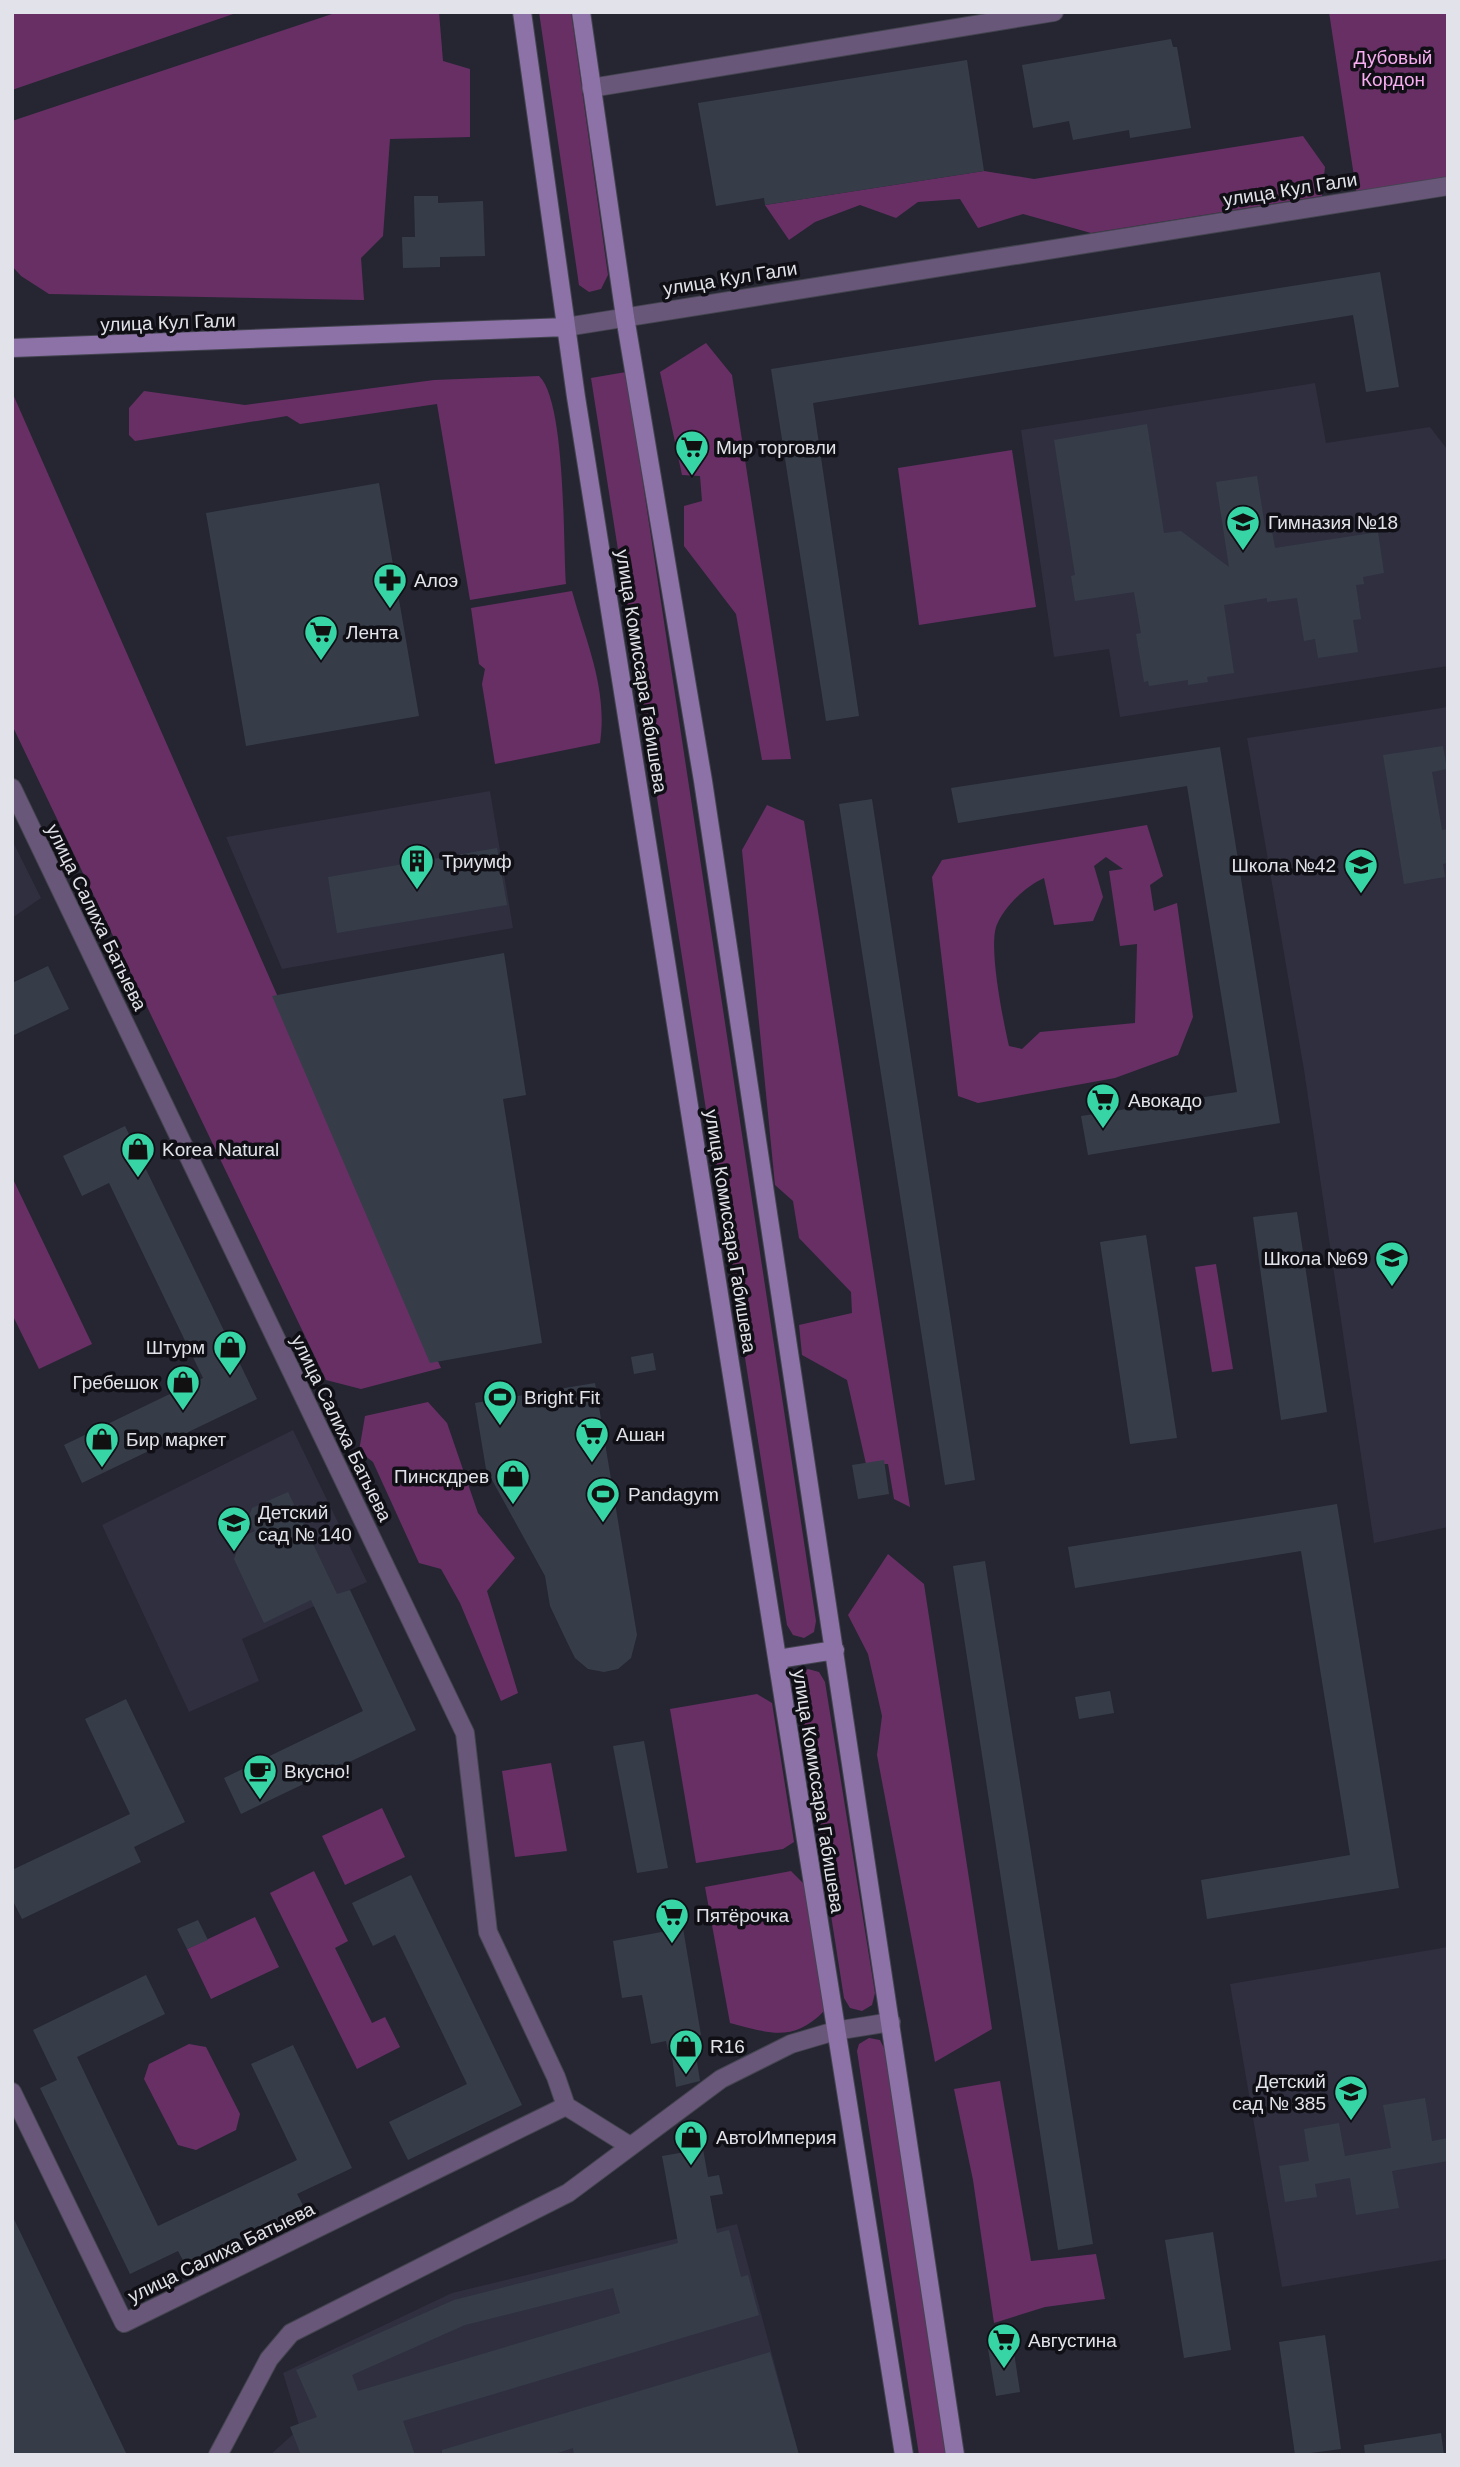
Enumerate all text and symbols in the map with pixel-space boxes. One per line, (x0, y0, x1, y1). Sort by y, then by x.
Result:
park label: Дубовый Кордон (1354, 47, 1432, 90)
street label: улица Кул Гали (1222, 169, 1359, 210)
street label: улица Кул Гали (662, 258, 799, 299)
street label: улица Кул Гали (100, 310, 236, 335)
supermarket icon: Мир торговли (673, 428, 711, 477)
place label: Мир торговли (716, 437, 836, 458)
school or university icon: Гимназия №18 (1224, 503, 1262, 552)
place label: Гимназия №18 (1268, 512, 1398, 533)
street label: улица Комиссара Габишева (612, 548, 671, 795)
pharmacy icon: Алоэ (371, 561, 409, 610)
place label: Алоэ (414, 570, 458, 591)
supermarket icon: Лента (302, 613, 340, 662)
place label: Лента (346, 622, 399, 643)
street label: улица Салиха Батыева (42, 821, 151, 1014)
building icon: Триумф (398, 842, 436, 891)
school or university icon: Школа №42 (1342, 846, 1380, 895)
place label: Триумф (442, 851, 512, 872)
place label: Школа №42 (1231, 855, 1336, 876)
supermarket icon: Авокадо (1084, 1081, 1122, 1130)
place label: Авокадо (1128, 1090, 1202, 1111)
street label: улица Комиссара Габишева (701, 1108, 760, 1355)
shop icon: Korea Natural (119, 1130, 157, 1179)
place label: Korea Natural (162, 1139, 279, 1160)
school or university icon: Школа №69 (1373, 1239, 1411, 1288)
place label: Школа №69 (1263, 1248, 1368, 1269)
shop icon: Штурм (211, 1328, 249, 1377)
street label: улица Салиха Батыева (287, 1332, 396, 1525)
place label: Штурм (146, 1337, 205, 1358)
shop icon: Гребешок (164, 1363, 202, 1412)
place label: Гребешок (73, 1372, 159, 1393)
sports icon: Bright Fit (481, 1378, 519, 1427)
place label: Bright Fit (524, 1387, 601, 1408)
supermarket icon: Ашан (573, 1415, 611, 1464)
shop icon: Бир маркет (83, 1420, 121, 1469)
place label: Ашан (616, 1424, 665, 1445)
place label: Бир маркет (126, 1429, 227, 1450)
shop icon: Пинскдрев (494, 1457, 532, 1506)
place label: Пинскдрев (394, 1466, 489, 1487)
sports icon: Pandagym (584, 1475, 622, 1524)
place label: Pandagym (628, 1484, 719, 1505)
place label: Детский сад № 140 (258, 1502, 352, 1545)
school or university icon: Детский сад № 140 (215, 1504, 253, 1553)
street label: улица Комиссара Габишева (789, 1668, 848, 1915)
cafe icon: Вкусно! (241, 1752, 279, 1801)
place label: Вкусно! (284, 1761, 350, 1782)
supermarket icon: Пятёрочка (653, 1896, 691, 1945)
place label: Пятёрочка (696, 1905, 790, 1926)
shop icon: R16 (667, 2027, 705, 2076)
place label: R16 (710, 2036, 745, 2057)
place label: Детский сад № 385 (1232, 2071, 1326, 2114)
school or university icon: Детский сад № 385 (1332, 2073, 1370, 2122)
shop icon: АвтоИмперия (672, 2118, 710, 2167)
place label: АвтоИмперия (716, 2127, 836, 2148)
street label: улица Салиха Батыева (125, 2198, 318, 2307)
supermarket icon: Августина (985, 2321, 1023, 2370)
place label: Августина (1028, 2330, 1117, 2351)

